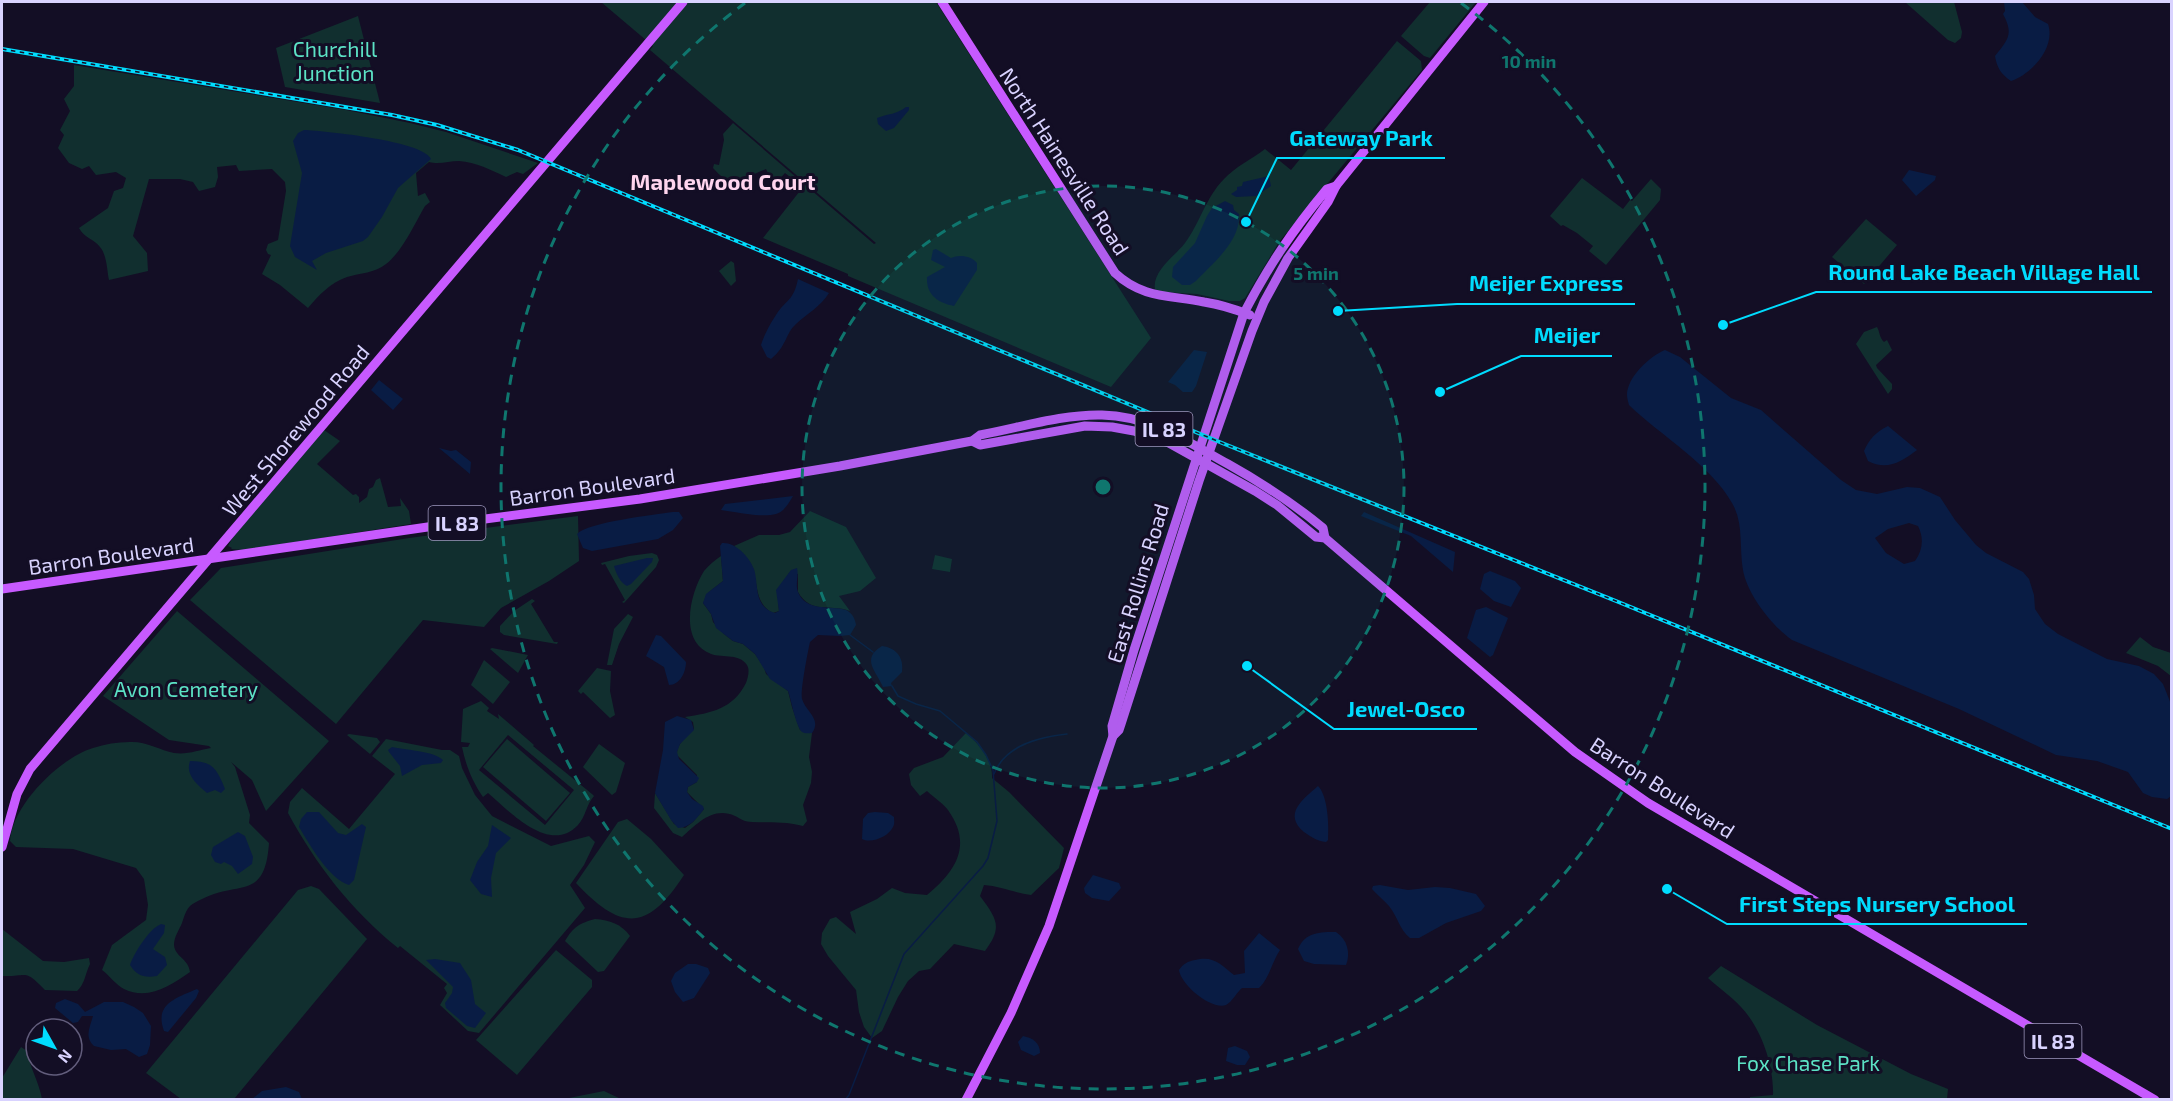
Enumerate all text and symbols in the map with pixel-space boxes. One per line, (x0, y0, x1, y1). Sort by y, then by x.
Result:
park label: Churchill Junction (293, 36, 378, 85)
text: 10 min (1502, 50, 1556, 72)
street label: North Hainesville Road (995, 63, 1135, 259)
callout: Gateway Park (1277, 118, 1445, 158)
text: Gateway Park (1289, 124, 1434, 151)
district label: Maplewood Court (630, 168, 816, 194)
callout: Round Lake Beach Village Hall (1816, 252, 2152, 292)
text: Round Lake Beach Village Hall (1828, 258, 2141, 284)
text: 5 min (1293, 262, 1339, 284)
callout: Meijer Express (1457, 264, 1635, 304)
text: Meijer Express (1469, 269, 1623, 295)
callout: Meijer (1521, 316, 1612, 356)
text: Meijer (1534, 321, 1601, 347)
street label: West Shorewood Road (216, 339, 374, 521)
road number: IL 83 (1136, 412, 1192, 446)
street label: Barron Boulevard (508, 462, 676, 510)
centre of rings (1093, 477, 1113, 497)
street label: East Rollins Road (1101, 500, 1173, 666)
road number: IL 83 (428, 506, 486, 540)
street label: Barron Boulevard (27, 531, 195, 579)
park label: Avon Cemetery (114, 676, 258, 701)
callout: Jewel-Osco (1334, 689, 1477, 729)
text: Jewel-Osco (1347, 695, 1465, 721)
street label: Barron Boulevard (1586, 731, 1740, 843)
callout: First Steps Nursery School (1727, 884, 2027, 924)
text: First Steps Nursery School (1739, 890, 2016, 917)
north arrow (24, 1017, 84, 1077)
road number: IL 83 (2024, 1024, 2082, 1058)
text: N (55, 1046, 77, 1067)
park label: Fox Chase Park (1736, 1050, 1880, 1075)

